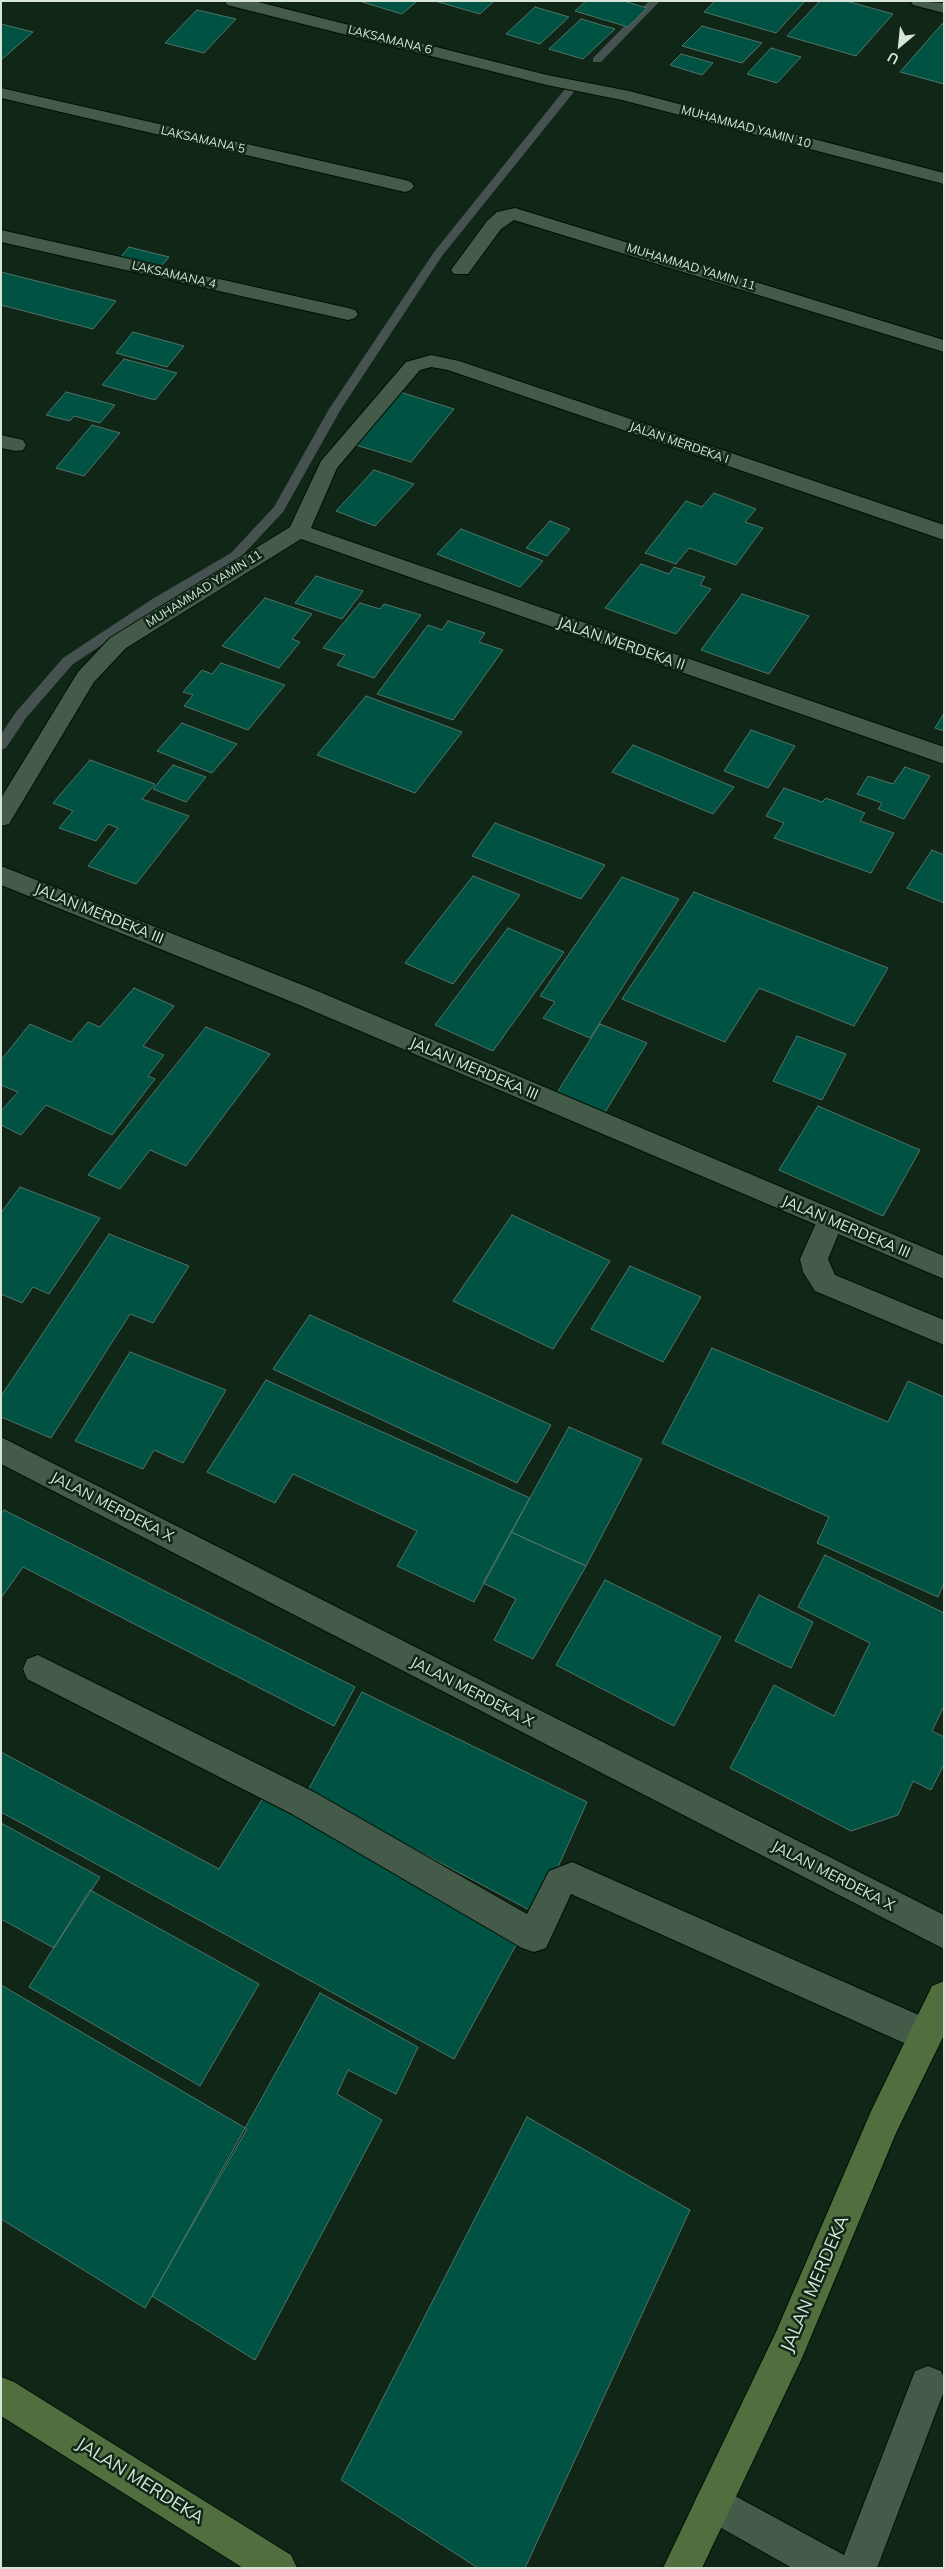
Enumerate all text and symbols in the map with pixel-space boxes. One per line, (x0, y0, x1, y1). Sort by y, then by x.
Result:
north arrow (875, 20, 925, 70)
street label: LAKSAMANA 6 (347, 23, 433, 57)
text: U (884, 48, 902, 69)
street label: MUHAMMAD YAMIN 10 (680, 103, 812, 151)
street label: LAKSAMANA 5 (160, 123, 246, 157)
street label: MUHAMMAD YAMIN 11 (625, 241, 757, 293)
street label: LAKSAMANA 4 (131, 258, 217, 292)
street label: JALAN MERDEKA I (627, 419, 731, 467)
street label: MUHAMMAD YAMIN 11 (143, 547, 265, 631)
street label: JALAN MERDEKA II (555, 614, 687, 674)
street label: JALAN MERDEKA III (32, 880, 166, 948)
street label: JALAN MERDEKA III (407, 1034, 541, 1104)
street label: JALAN MERDEKA III (779, 1192, 913, 1262)
street label: JALAN MERDEKA X (47, 1468, 177, 1546)
street label: JALAN MERDEKA X (407, 1653, 537, 1731)
street label: JALAN MERDEKA X (768, 1837, 898, 1915)
street label: JALAN MERDEKA (776, 2212, 854, 2356)
street label: JALAN MERDEKA (72, 2433, 208, 2529)

